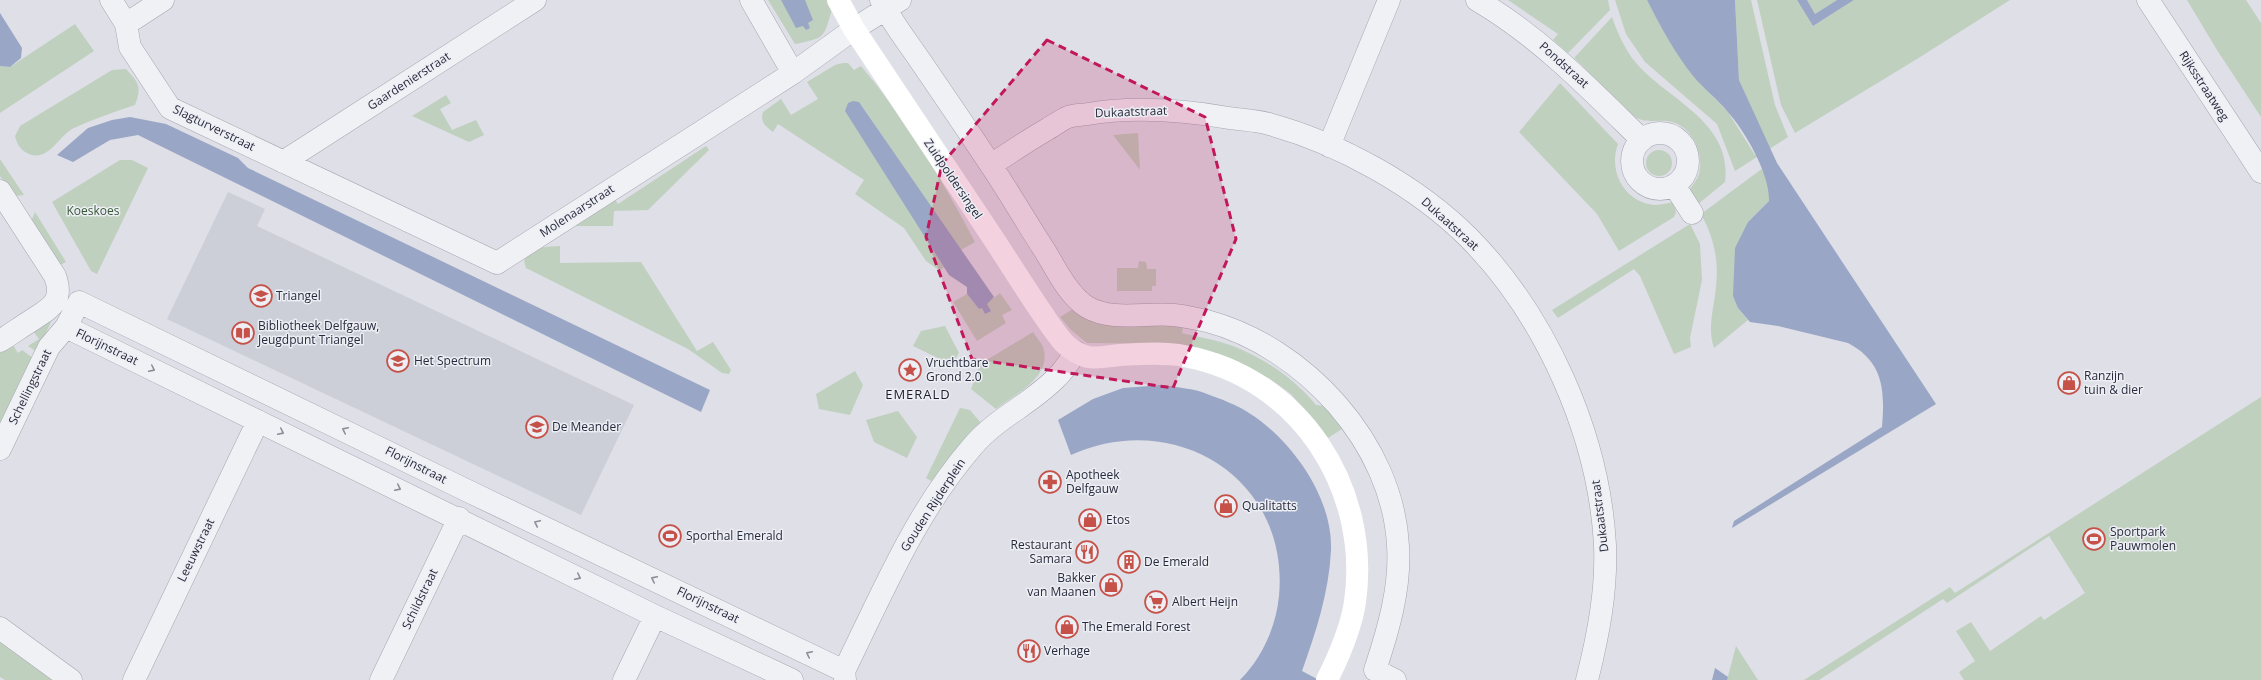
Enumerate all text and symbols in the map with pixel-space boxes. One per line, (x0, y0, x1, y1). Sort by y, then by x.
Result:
street label: Pondstraat (1536, 38, 1593, 92)
street label: Gaardenierstraat (364, 47, 453, 114)
street label: Rijksstraatweg (2175, 47, 2234, 125)
street label: Slagturverstraat (170, 100, 258, 155)
street label: Dukaatstraat (1094, 102, 1168, 121)
street label: Zuidpoldersingel (920, 135, 987, 222)
street label: Molenaarstraat (536, 180, 617, 241)
street label: Dukaatstraat (1418, 193, 1483, 254)
park label: Koeskoes (66, 202, 120, 219)
school or university icon: Triangel (248, 283, 274, 309)
place label: Triangel (276, 287, 321, 304)
place label: Bibliotheek Delfgauw, Jeugdpunt Triangel (257, 317, 379, 348)
library icon: Bibliotheek Delfgauw, Jeugdpunt Triangel (230, 320, 256, 346)
street label: Florijnstraat (73, 324, 141, 369)
street label: Schellingstraat (4, 346, 55, 427)
school or university icon: Het Spectrum (385, 348, 411, 374)
place label: Het Spectrum (414, 352, 491, 369)
place label: Vruchtbare Grond 2.0 (926, 354, 989, 385)
place icon: Vruchtbare Grond 2.0 (897, 357, 923, 383)
one-way arrow (148, 364, 155, 372)
place label: Ranzijn tuin & dier (2084, 367, 2143, 398)
shop icon: Ranzijn tuin & dier (2056, 370, 2082, 396)
district label: EMERALD (885, 385, 951, 403)
school or university icon: De Meander (524, 414, 550, 440)
place label: De Meander (552, 418, 621, 435)
one-way arrow (277, 427, 285, 435)
one-way arrow (341, 427, 349, 435)
street label: Florijnstraat (382, 442, 450, 487)
street label: Gouden Rijderplein (896, 455, 969, 555)
place label: Apotheek Delfgauw (1066, 466, 1120, 497)
pharmacy icon: Apotheek Delfgauw (1037, 469, 1063, 495)
street label: Dukaatstraat (1587, 479, 1612, 553)
one-way arrow (394, 483, 402, 491)
shop icon: Qualitatts (1213, 493, 1239, 519)
place label: Qualitatts (1242, 497, 1297, 514)
shop icon: Etos (1077, 507, 1103, 533)
place label: Etos (1106, 511, 1130, 528)
street label: Leeuwstraat (173, 515, 218, 584)
one-way arrow (534, 520, 541, 528)
sports icon: Sporthal Emerald (657, 523, 683, 549)
place label: Sportpark Pauwmolen (2110, 523, 2176, 554)
sports icon: Sportpark Pauwmolen (2081, 526, 2107, 552)
place label: Sporthal Emerald (686, 527, 783, 544)
place label: Restaurant Samara (1011, 536, 1072, 567)
restaurant icon: Restaurant Samara (1074, 539, 1100, 565)
building icon: De Emerald (1116, 549, 1142, 575)
place label: De Emerald (1144, 553, 1209, 570)
street label: Schildstraat (398, 566, 442, 632)
place label: Bakker van Maanen (1027, 569, 1096, 600)
one-way arrow (573, 572, 581, 580)
shop icon: Bakker van Maanen (1098, 572, 1124, 598)
one-way arrow (651, 576, 659, 584)
street label: Florijnstraat (674, 582, 742, 627)
supermarket icon: Albert Heijn (1143, 589, 1169, 615)
place label: Albert Heijn (1172, 593, 1238, 610)
shop icon: The Emerald Forest (1054, 614, 1080, 640)
place label: The Emerald Forest (1082, 618, 1190, 635)
restaurant icon: Verhage (1016, 638, 1042, 664)
place label: Verhage (1044, 642, 1090, 659)
one-way arrow (806, 651, 814, 659)

